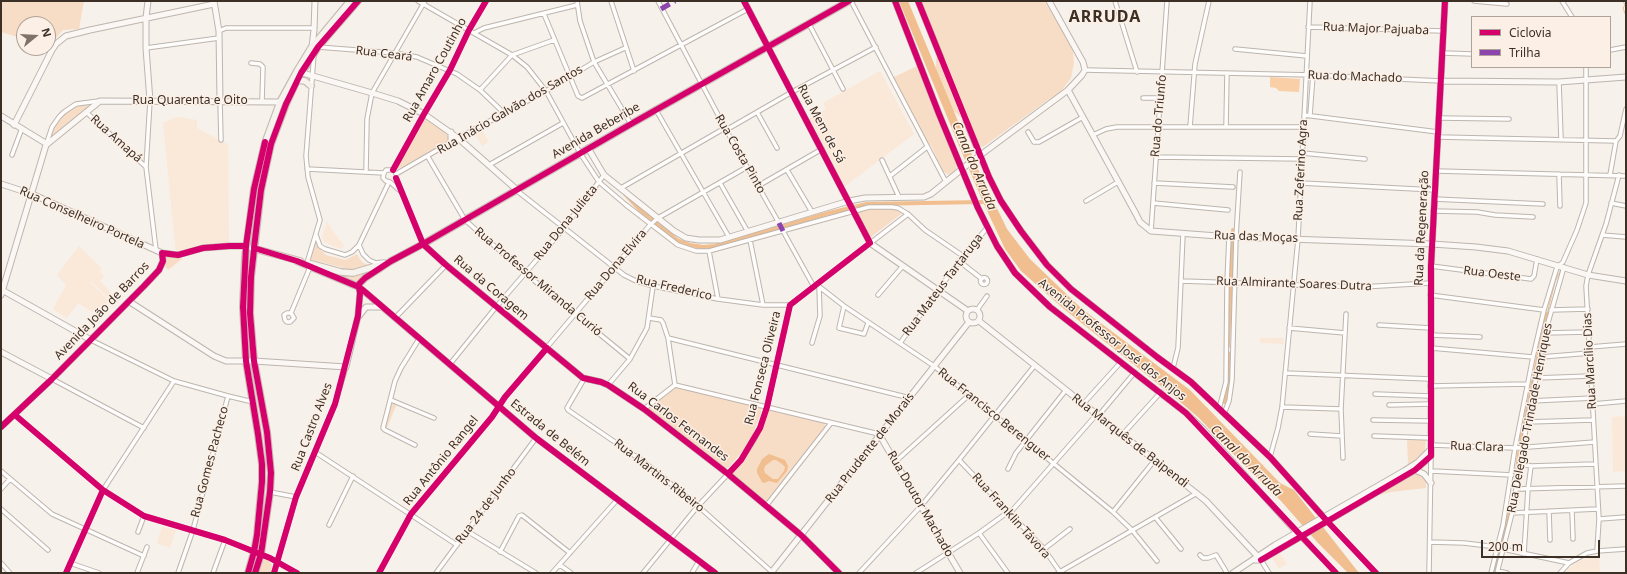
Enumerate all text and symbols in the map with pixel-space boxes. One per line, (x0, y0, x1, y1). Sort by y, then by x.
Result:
district label: ARRUDA (1069, 7, 1141, 27)
street label: Rua Amaro Coutinho (400, 15, 470, 125)
north arrow (16, 16, 56, 56)
legend (1471, 16, 1611, 68)
street label: Rua Major Pajuaba (1323, 20, 1429, 38)
text: Ciclovia (1509, 24, 1551, 41)
text: N (38, 26, 55, 39)
street label: Rua Ceará (355, 43, 413, 65)
text: Trilha (1509, 44, 1540, 61)
street label: Rua Inácio Galvão dos Santos (435, 62, 585, 158)
street label: Rua do Machado (1307, 68, 1403, 86)
street label: Rua do Triunfo (1148, 74, 1170, 158)
street label: Rua Mem de Sá (794, 82, 848, 166)
street label: Rua Quarenta e Oito (132, 94, 248, 108)
street label: Avenida Beberibe (549, 100, 643, 162)
street label: Rua Amapá (87, 112, 145, 166)
street label: Rua Costa Pinto (712, 112, 768, 196)
water label: Canal do Arruda (948, 119, 1000, 213)
street label: Rua Zeferino Agra (1291, 119, 1311, 221)
street label: Rua da Regeneração (1412, 170, 1432, 286)
street label: Rua Dona Julieta (531, 182, 601, 264)
street label: Rua Conselheiro Portela (17, 184, 147, 252)
street label: Rua Professor Miranda Curió (471, 224, 605, 340)
street label: Rua Dona Elvira (582, 227, 650, 303)
street label: Rua das Moças (1214, 228, 1298, 246)
street label: Rua Mateus Tartaruga (900, 231, 986, 339)
street label: Rua da Coragem (451, 252, 531, 324)
street label: Avenida João de Barros (52, 259, 152, 363)
street label: Rua Oeste (1462, 263, 1522, 285)
street label: Rua Frederico (635, 272, 713, 304)
street label: Rua Almirante Soares Dutra (1216, 274, 1372, 294)
street label: Avenida Professor José dos Anjos (1035, 276, 1189, 404)
street label: Rua Fonseca Oliveira (742, 310, 784, 426)
street label: Rua Marcílio Dias (1580, 312, 1600, 410)
street label: Rua Delegado Trindade Henriques (1504, 322, 1556, 514)
street label: Rua Francisco Berenguer (935, 365, 1053, 465)
street label: Rua Carlos Fernandes (625, 379, 731, 465)
street label: Rua Castro Alves (289, 381, 335, 473)
street label: Rua Prudente de Morais (823, 390, 917, 506)
street label: Rua Marquês de Baipendi (1069, 391, 1191, 491)
street label: Estrada de Belém (507, 396, 593, 470)
street label: Rua Gomes Pacheco (188, 405, 232, 519)
street label: Rua Antônio Rangel (400, 413, 482, 509)
water label: Canal do Arruda (1207, 422, 1285, 500)
street label: Rua Martins Ribeiro (611, 436, 707, 516)
street label: Rua Clara (1450, 439, 1504, 455)
street label: Rua Doutor Machado (884, 448, 956, 560)
street label: Rua 24 de Junho (453, 465, 519, 547)
street label: Rua Franklin Távora (969, 470, 1053, 562)
scale bar (1483, 532, 1602, 558)
text: 200 m (1488, 538, 1523, 555)

